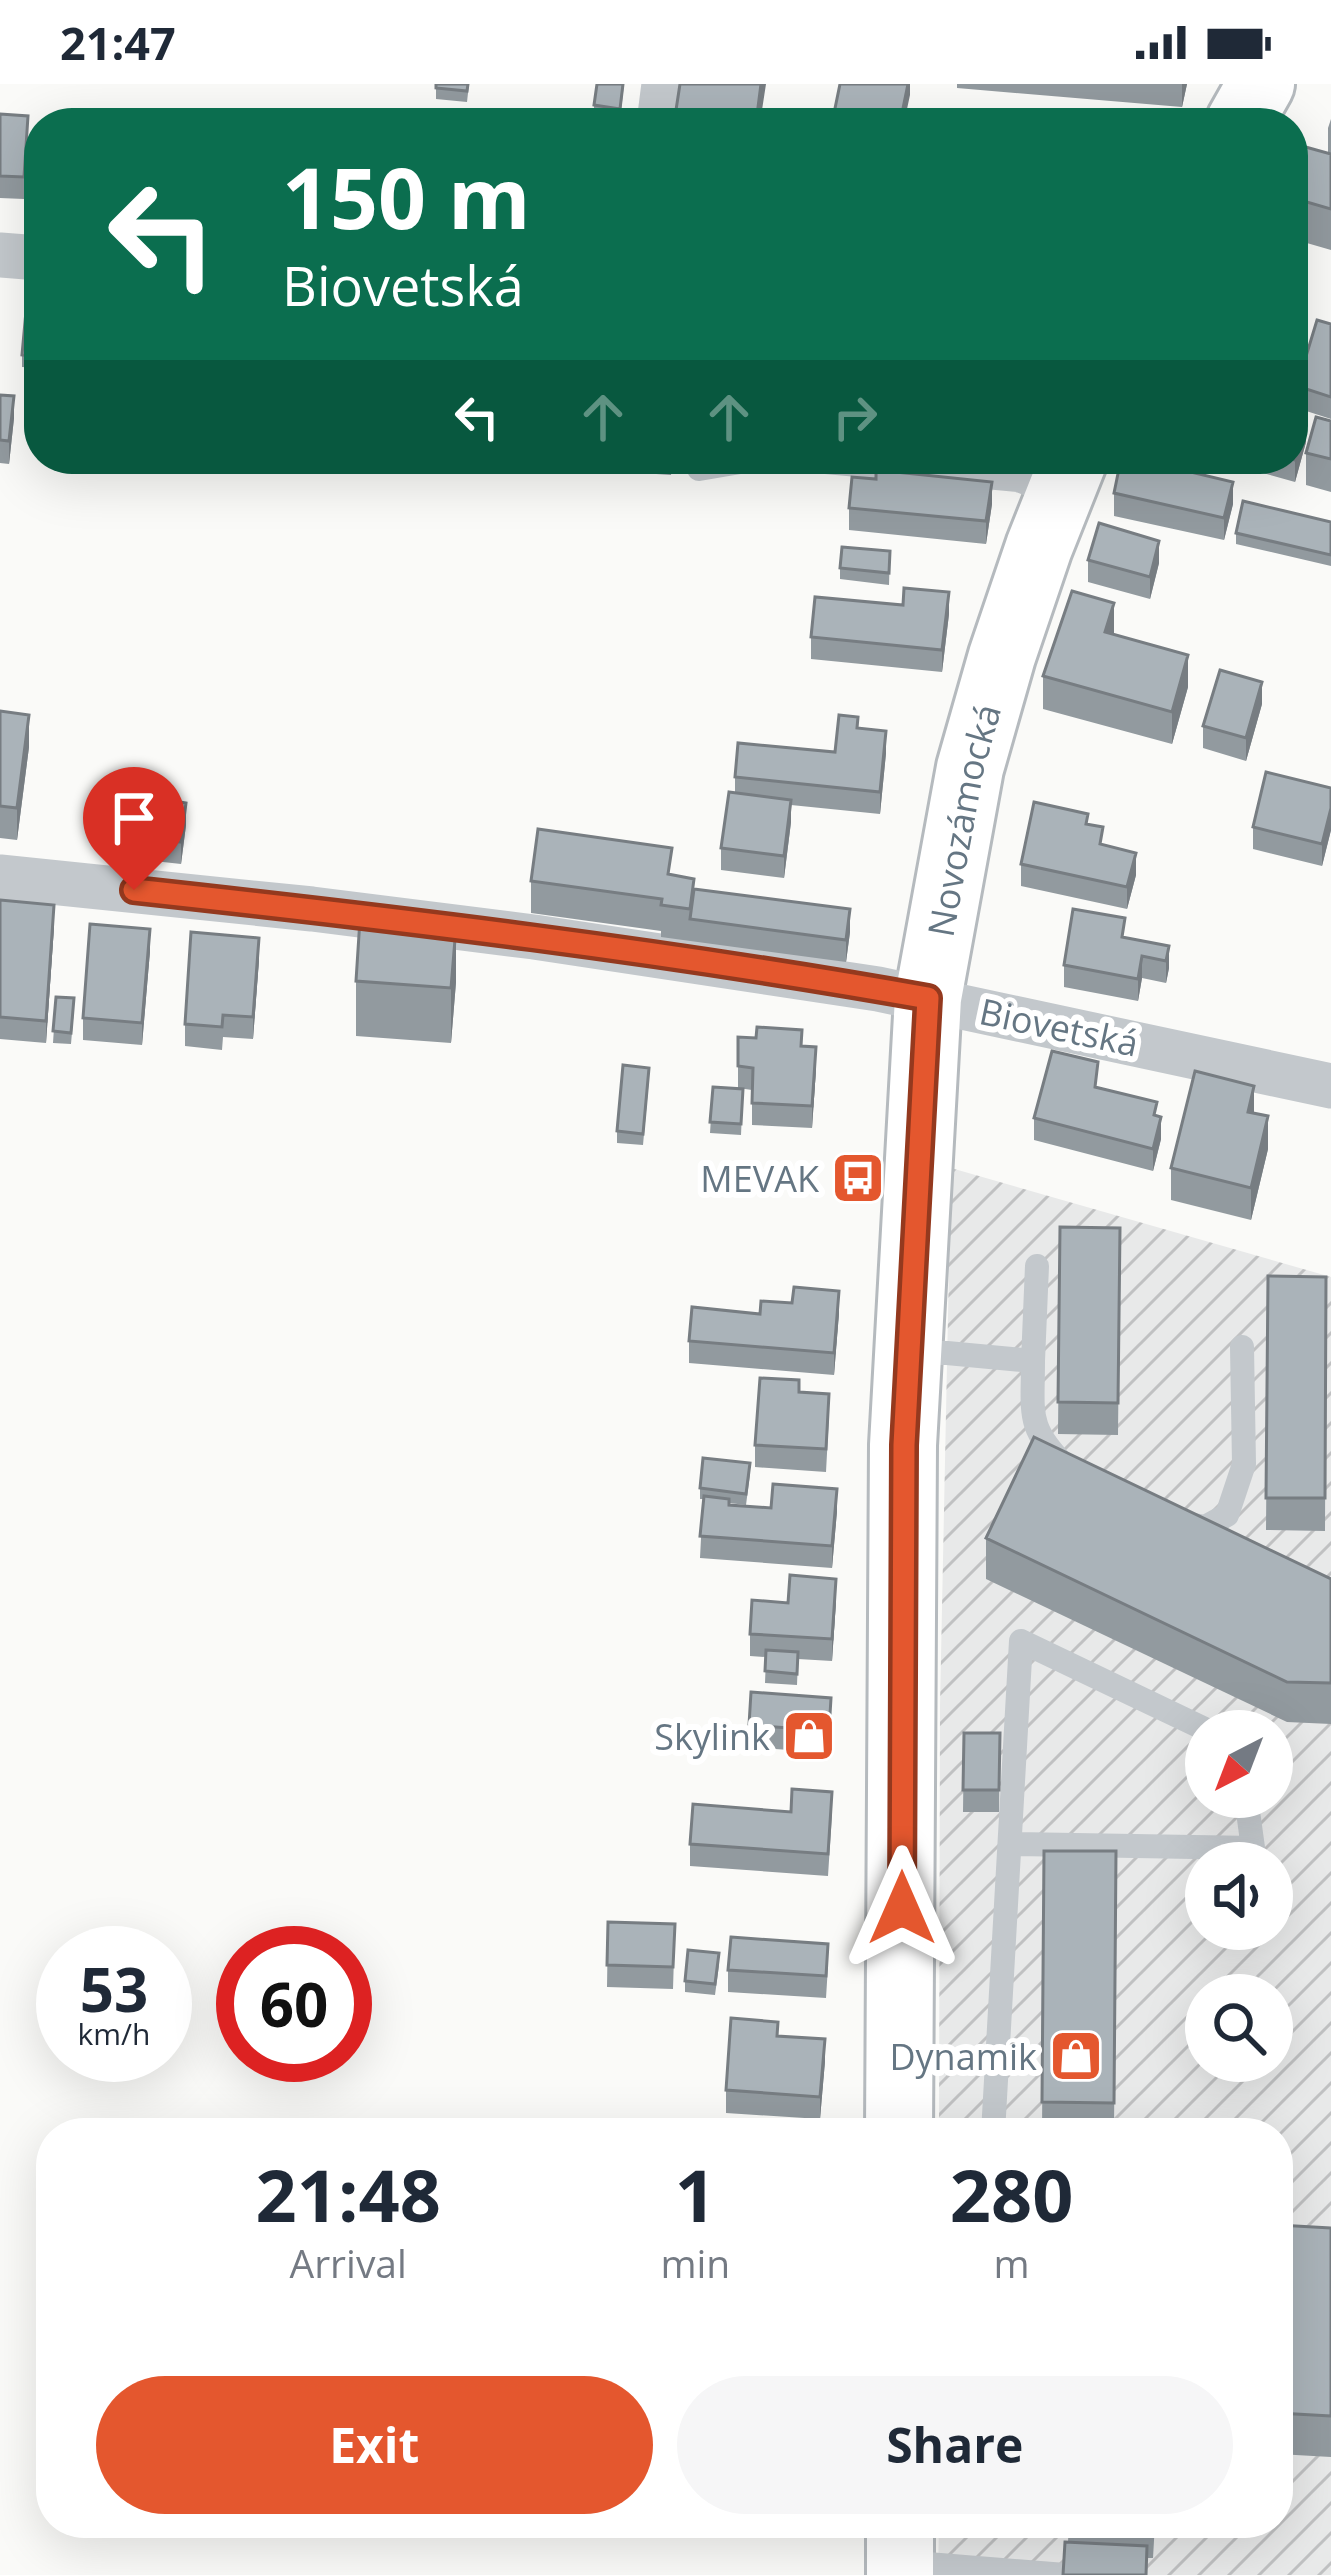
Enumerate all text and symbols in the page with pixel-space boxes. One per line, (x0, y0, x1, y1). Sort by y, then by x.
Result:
text: 21:47 (60, 12, 176, 73)
text: 150 m (282, 139, 530, 254)
icon: left (84, 156, 240, 312)
text: Biovetská (282, 248, 524, 322)
icon: left (444, 384, 510, 450)
icon: ahead (570, 384, 636, 450)
icon: ahead (696, 384, 762, 450)
icon: right (822, 384, 888, 450)
street label: Novozámocká (915, 698, 1012, 940)
pin (83, 767, 185, 890)
icon: arrive (101, 785, 167, 851)
street label: Biovetská (975, 986, 1143, 1068)
bus stop icon: MEVAK (830, 1150, 886, 1206)
place label: MEVAK (700, 1154, 820, 1203)
shop icon: Skylink (781, 1708, 837, 1764)
north arrow (1185, 1710, 1293, 1818)
map controls (1185, 1710, 1293, 2082)
place label: Skylink (654, 1712, 770, 1761)
button: sound (1185, 1842, 1293, 1950)
position arrow (839, 1845, 965, 1971)
speed limit sign: 60 (216, 1926, 372, 2082)
text: 53 (80, 1948, 148, 2030)
button: search (1185, 1974, 1293, 2082)
text: km/h (78, 2013, 150, 2054)
shop icon: Dynamik (1048, 2028, 1104, 2084)
place label: Dynamik (889, 2032, 1037, 2081)
text: 21:48 (256, 2145, 441, 2243)
text: 1 (675, 2145, 716, 2243)
text: 280 (950, 2145, 1073, 2243)
text: Arrival (290, 2236, 407, 2289)
text: min (660, 2236, 730, 2289)
text: m (994, 2236, 1030, 2289)
button: Exit (96, 2376, 653, 2514)
button: Share (677, 2376, 1233, 2514)

